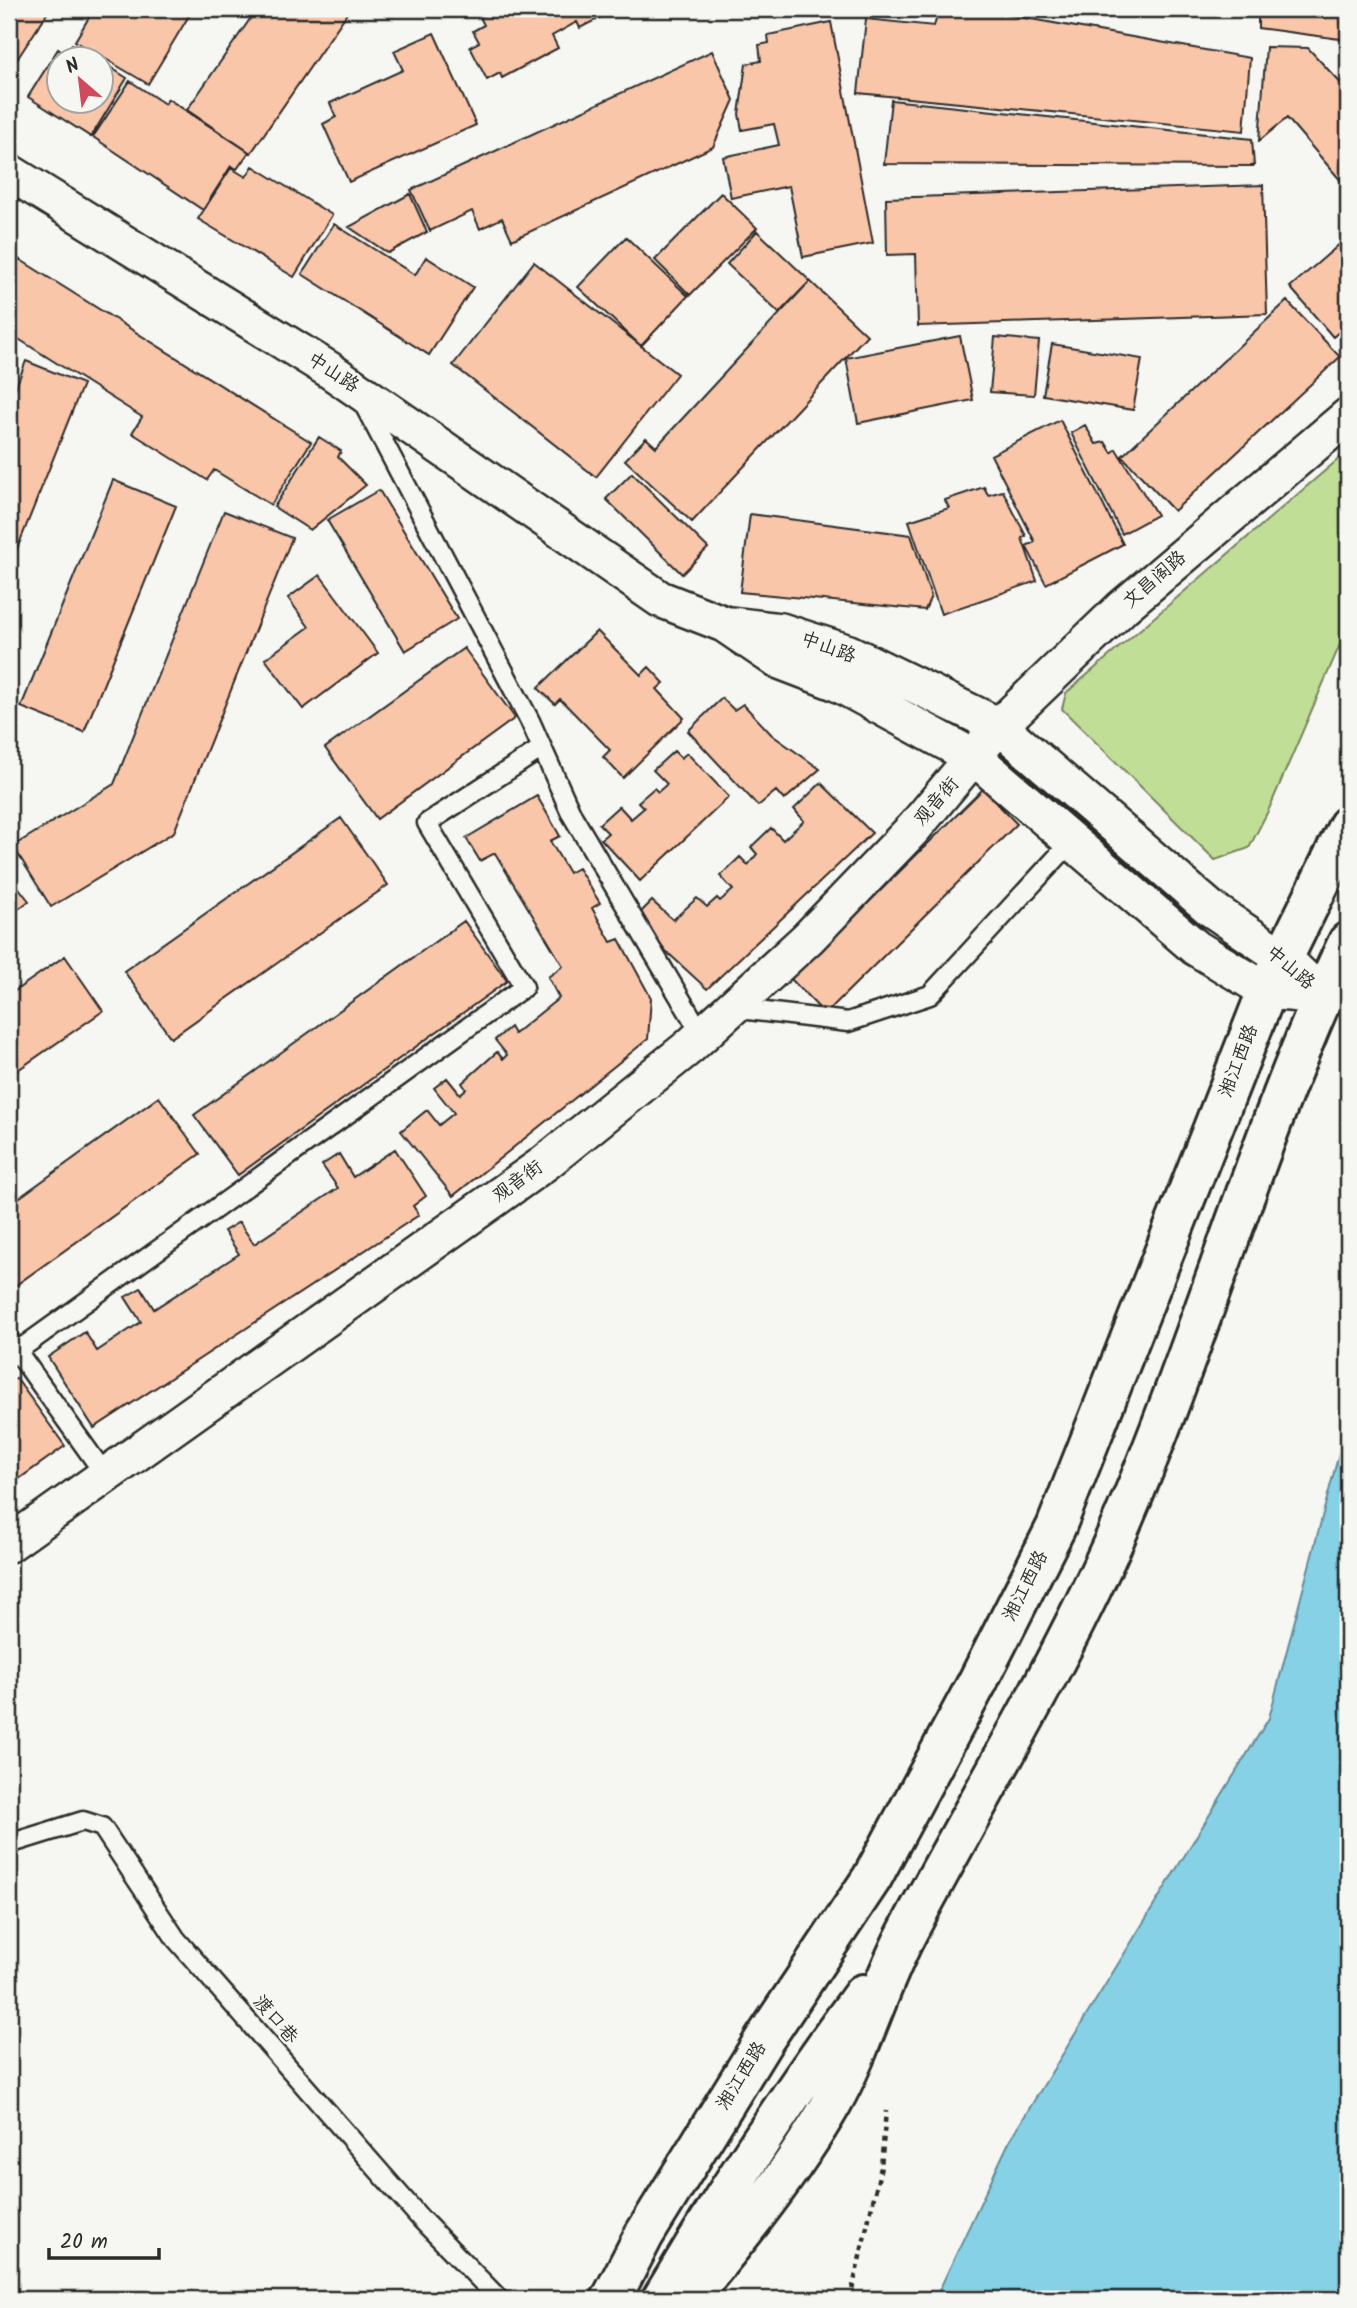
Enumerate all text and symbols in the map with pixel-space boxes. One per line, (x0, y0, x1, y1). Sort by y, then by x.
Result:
north arrow (46, 46, 116, 116)
text: N (61, 51, 85, 83)
street label: 中山路 (301, 345, 365, 401)
street label: 文昌阁路 (1116, 544, 1194, 616)
street label: 中山路 (796, 624, 860, 672)
street label: 观音街 (907, 771, 967, 833)
street label: 中山路 (1259, 938, 1321, 998)
street label: 湘江西路 (1211, 1020, 1267, 1102)
street label: 观音街 (486, 1153, 550, 1211)
street label: 湘江西路 (995, 1545, 1057, 1627)
street label: 渡口巷 (245, 1989, 305, 2051)
street label: 湘江西路 (709, 2036, 775, 2116)
scale bar (49, 2217, 159, 2261)
text: 20 m (60, 2226, 108, 2259)

